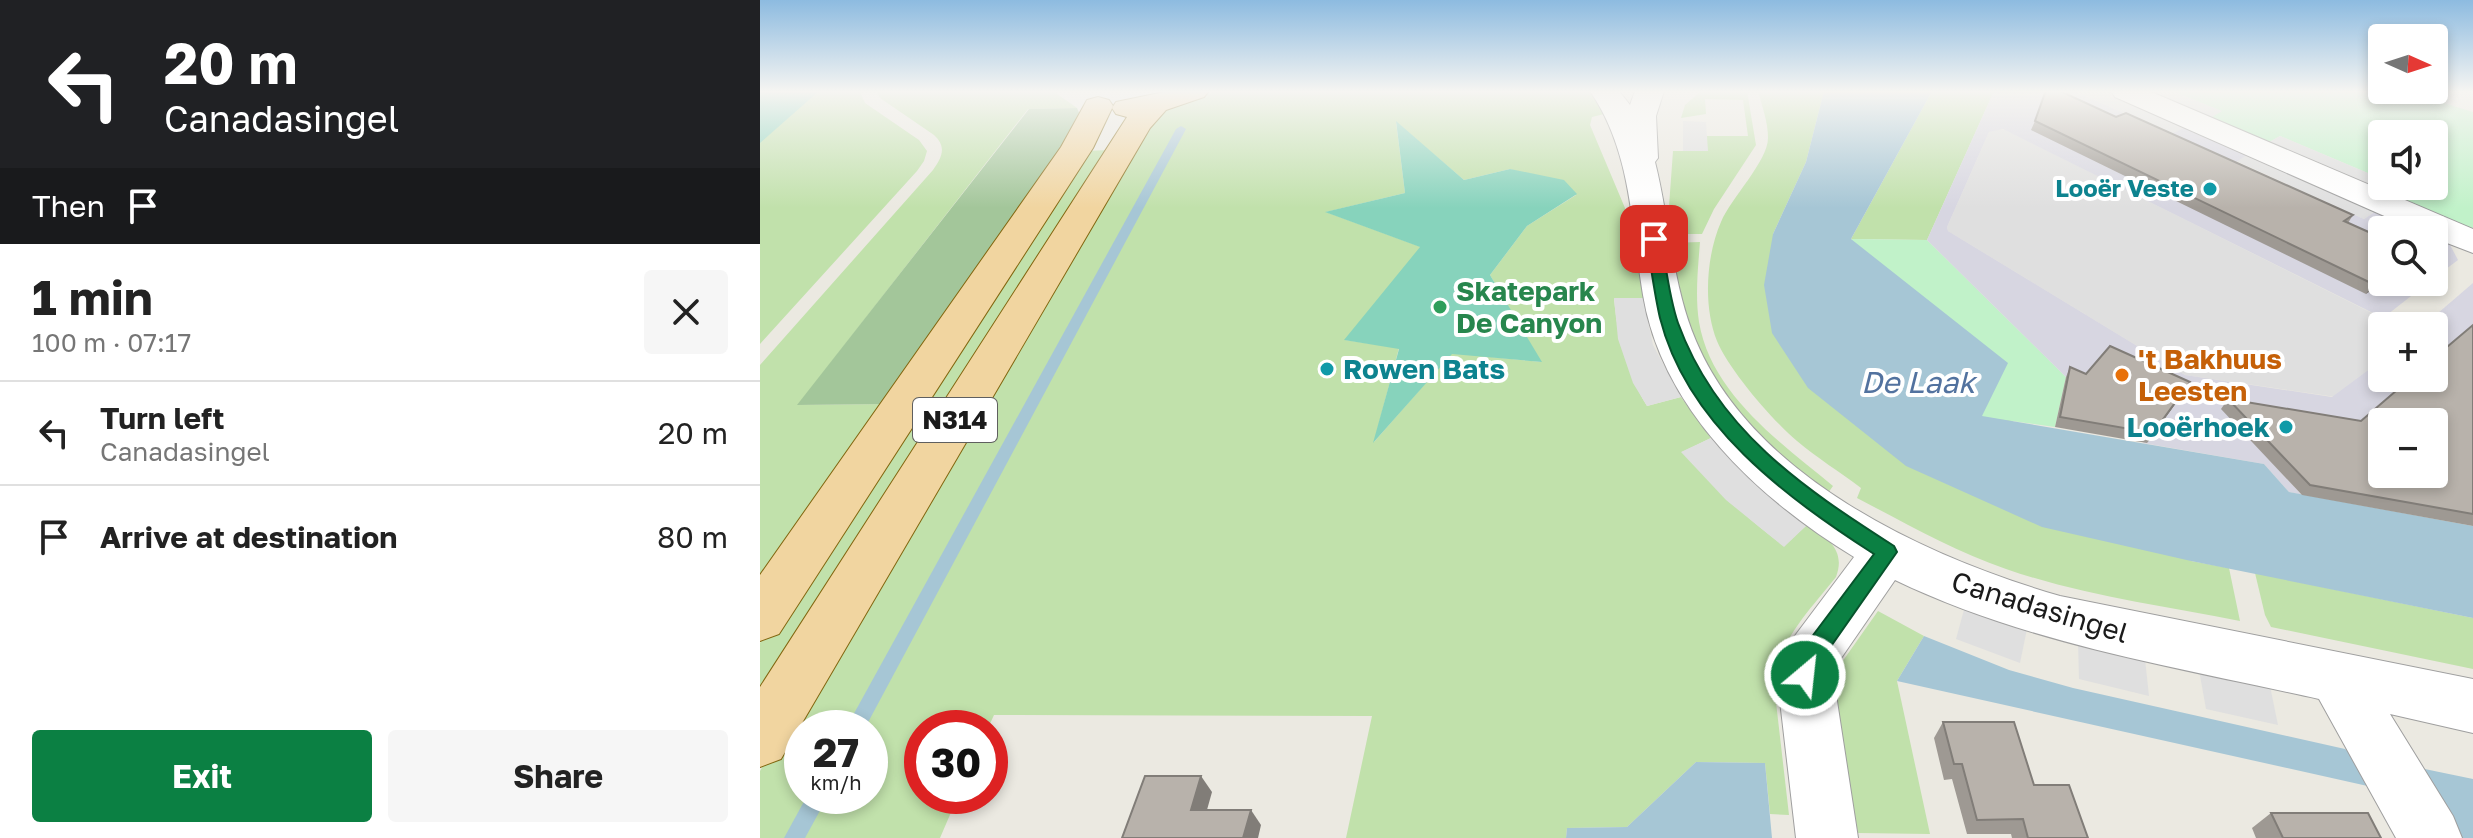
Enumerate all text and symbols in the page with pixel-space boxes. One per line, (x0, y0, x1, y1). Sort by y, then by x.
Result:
north arrow (2368, 24, 2448, 104)
map controls (2368, 24, 2448, 488)
text: 20 m (164, 29, 298, 96)
icon: left (32, 32, 136, 136)
text: Canadasingel (164, 97, 399, 140)
button: sound (2368, 120, 2448, 200)
place label: Looër Veste (2055, 173, 2194, 202)
marker: Looër Veste (2201, 180, 2219, 198)
icon: arrive (121, 184, 165, 228)
text: Then (32, 188, 105, 224)
pin (1620, 205, 1688, 273)
button: search (2368, 216, 2448, 296)
icon: arrive (1632, 217, 1676, 261)
text: 1 min (32, 268, 153, 326)
button: close (644, 270, 728, 354)
place label: Skatepark De Canyon (1456, 274, 1602, 339)
marker: Skatepark De Canyon (1431, 298, 1449, 316)
button: + (2368, 312, 2448, 392)
text: 100 m · 07:17 (32, 327, 191, 358)
place label: 't Bakhuus Leesten (2138, 342, 2282, 407)
place label: Rowen Bats (1343, 352, 1505, 385)
marker: Rowen Bats (1318, 360, 1336, 378)
water label: De Laak (1861, 364, 1978, 400)
marker: 't Bakhuus Leesten (2113, 366, 2131, 384)
road number: N314 (913, 398, 997, 442)
text: Turn left (100, 400, 225, 436)
button: − (2368, 408, 2448, 488)
place label: Looërhoek (2126, 410, 2270, 443)
icon: left (32, 411, 76, 455)
text: 20 m (658, 415, 728, 451)
marker: Looërhoek (2277, 418, 2295, 436)
text: Canadasingel (100, 436, 270, 467)
icon: arrive (32, 515, 76, 559)
text: Arrive at destination (100, 519, 397, 555)
text: 80 m (657, 519, 728, 555)
street label: Canadasingel (1948, 564, 2132, 649)
position arrow (1763, 633, 1847, 717)
speed limit sign: 30 (904, 710, 1008, 814)
text: 27 (813, 728, 859, 776)
button: Exit (32, 730, 372, 822)
button: Share (388, 730, 728, 822)
text: km/h (811, 770, 861, 794)

